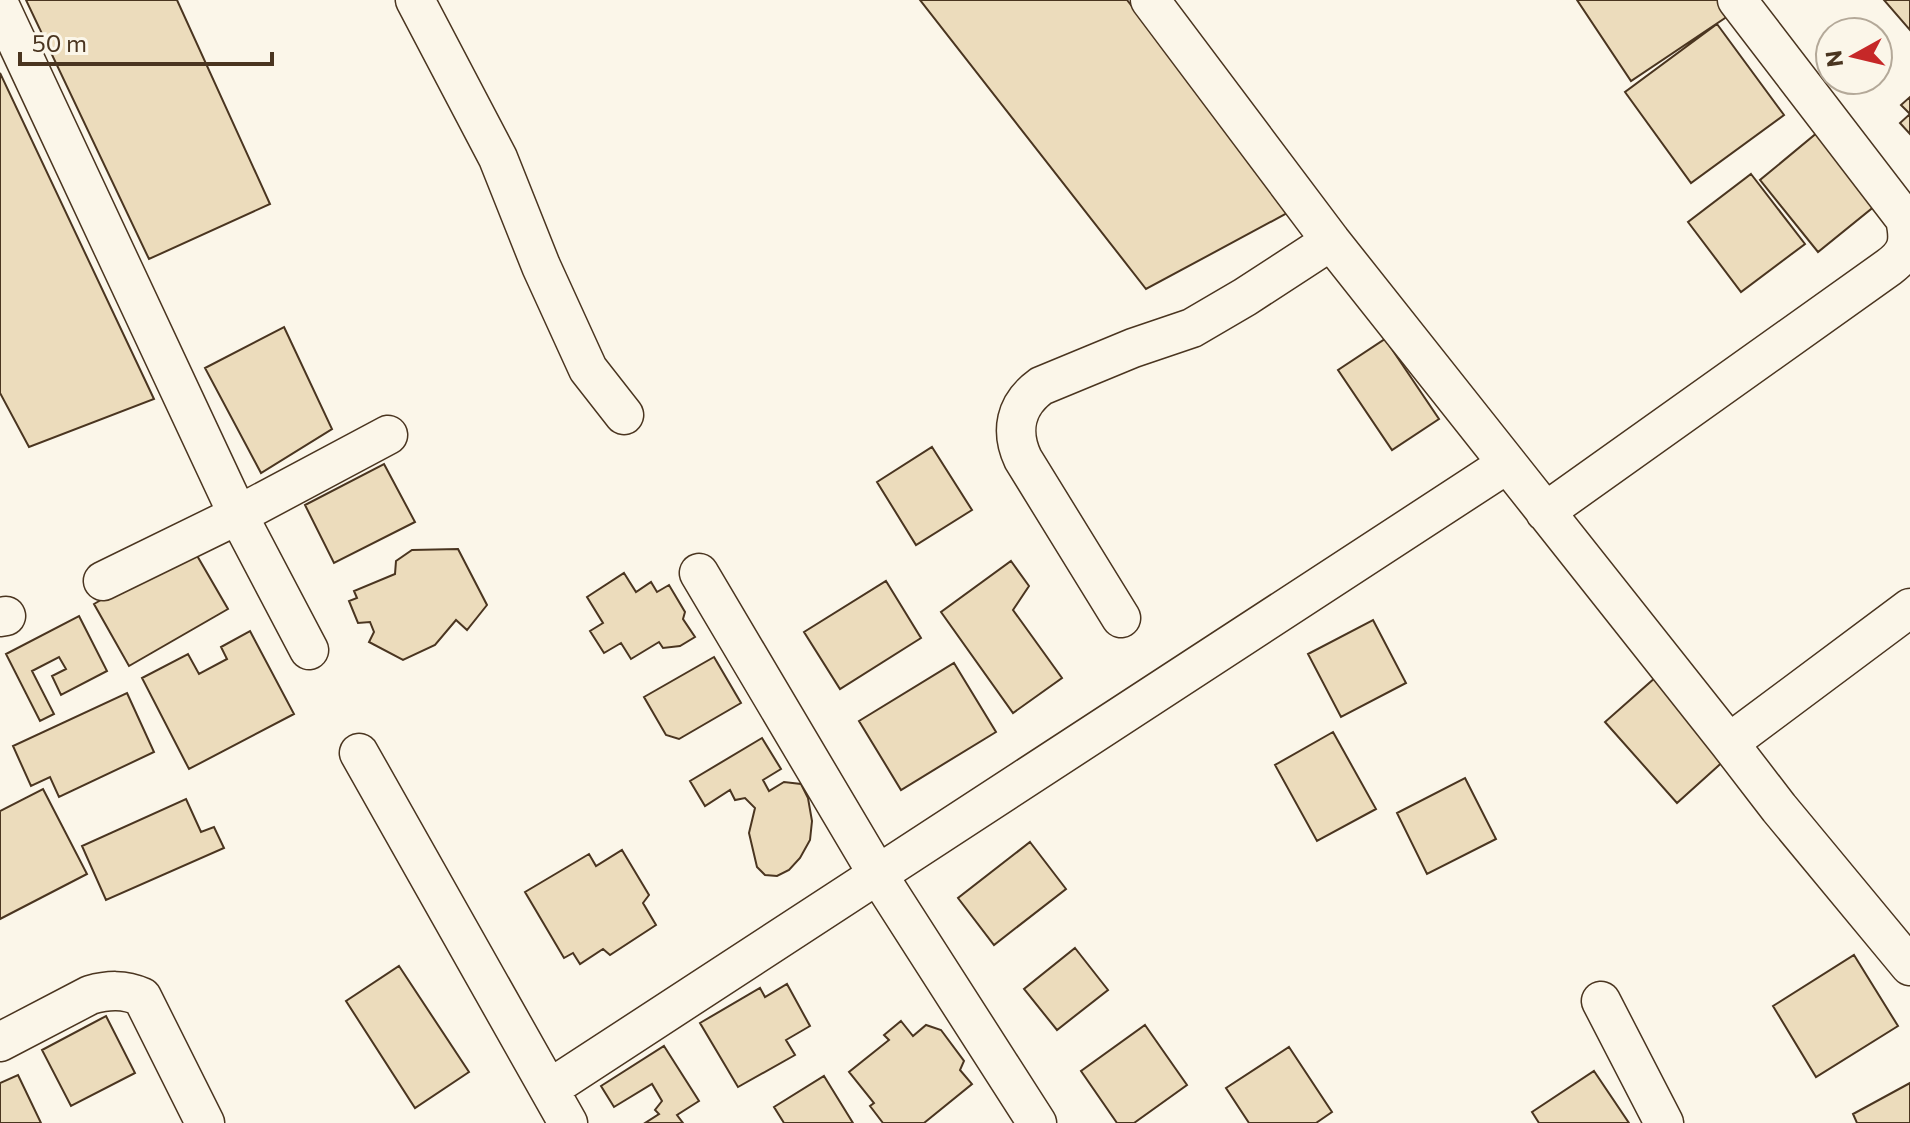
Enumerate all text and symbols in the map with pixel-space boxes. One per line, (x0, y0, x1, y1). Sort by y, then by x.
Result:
scale bar (20, 16, 272, 66)
north arrow (1814, 16, 1894, 96)
text: 50 m (32, 28, 87, 57)
text: N (1819, 49, 1848, 69)

